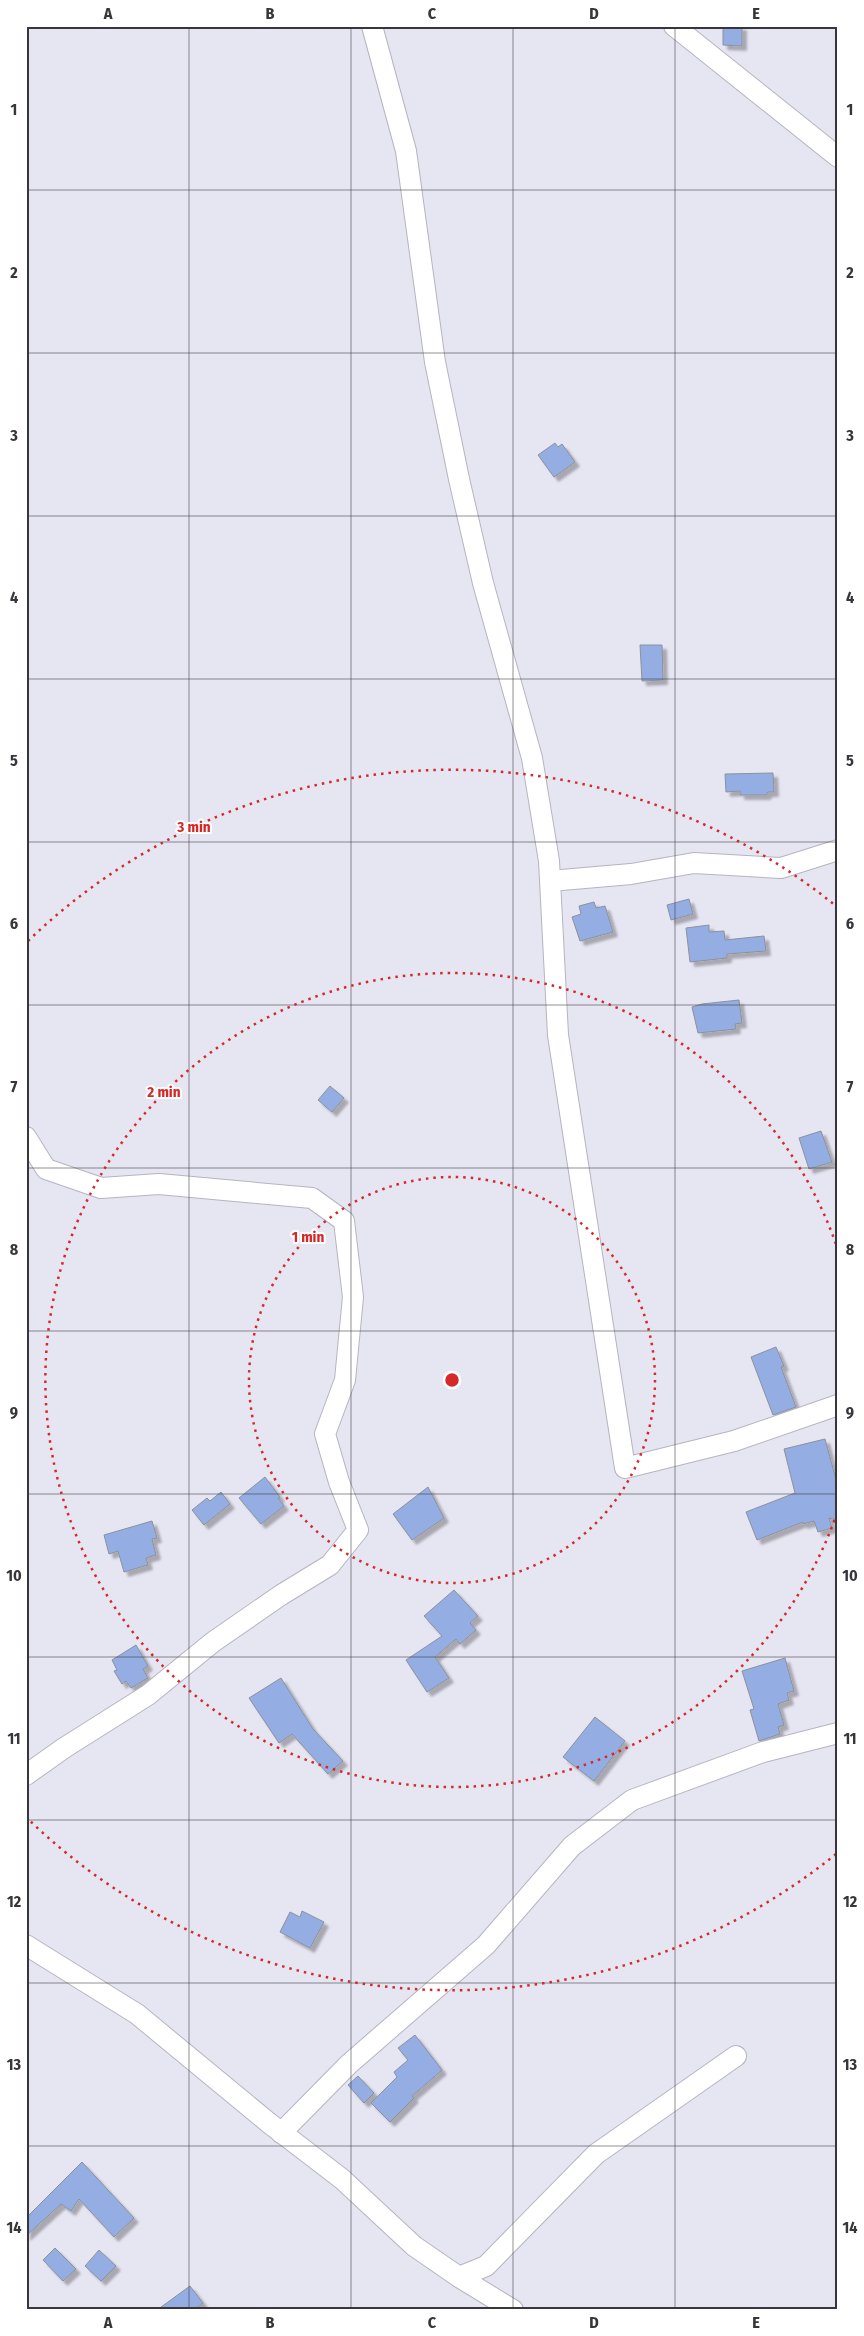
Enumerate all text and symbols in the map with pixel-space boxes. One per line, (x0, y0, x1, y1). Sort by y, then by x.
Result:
text: A (103, 4, 113, 23)
text: B (266, 4, 275, 23)
text: C (428, 4, 437, 23)
text: D (589, 4, 599, 23)
text: E (752, 4, 760, 23)
text: 1 (11, 100, 17, 119)
text: 1 (847, 100, 853, 119)
text: 2 (9, 263, 18, 282)
text: 2 (845, 263, 854, 282)
text: 3 (9, 426, 18, 445)
text: 3 (845, 426, 854, 445)
text: 4 (10, 588, 18, 607)
text: 4 (846, 588, 854, 607)
text: 5 (10, 751, 18, 770)
text: 5 (846, 751, 854, 770)
text: 3 min (176, 818, 211, 836)
text: 6 (10, 914, 18, 933)
text: 6 (846, 914, 854, 933)
text: 7 (11, 1077, 18, 1096)
text: 7 (847, 1077, 854, 1096)
text: 2 min (146, 1083, 181, 1101)
text: 1 min (292, 1228, 324, 1246)
text: 8 (10, 1240, 19, 1259)
text: 8 (846, 1240, 855, 1259)
centre of rings (443, 1371, 461, 1389)
text: 9 (10, 1403, 18, 1422)
text: 9 (846, 1403, 854, 1422)
text: 10 (6, 1566, 22, 1585)
text: 10 (842, 1566, 858, 1585)
text: 11 (7, 1729, 21, 1748)
text: 11 (843, 1729, 857, 1748)
text: 12 (7, 1892, 22, 1911)
text: 12 (843, 1892, 858, 1911)
text: 13 (7, 2055, 22, 2074)
text: 13 (843, 2055, 858, 2074)
text: 14 (7, 2218, 22, 2237)
text: 14 (843, 2218, 858, 2237)
text: A (103, 2313, 113, 2332)
text: B (266, 2313, 275, 2332)
text: C (428, 2313, 437, 2332)
text: D (589, 2313, 599, 2332)
text: E (752, 2313, 760, 2332)

